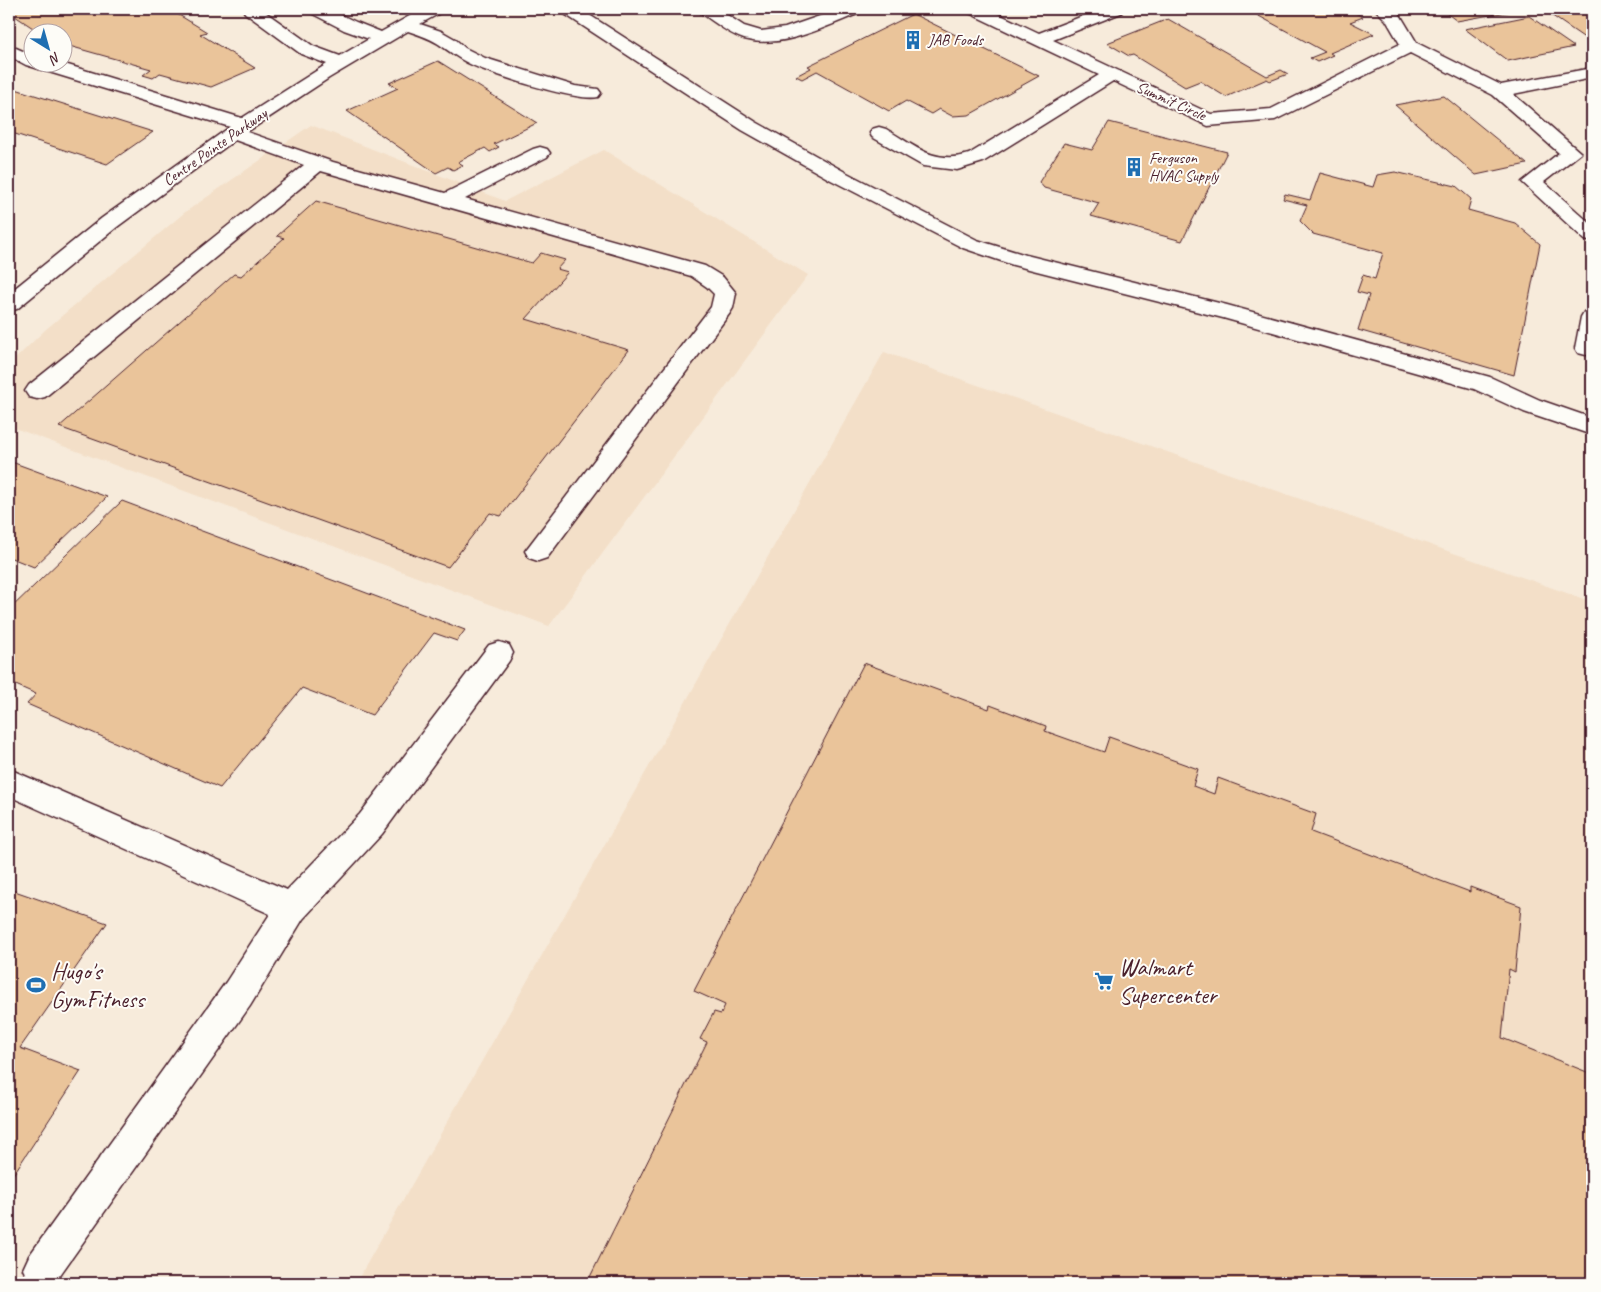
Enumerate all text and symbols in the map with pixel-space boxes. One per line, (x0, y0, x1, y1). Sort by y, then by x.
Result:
north arrow (22, 22, 72, 72)
building icon: JAB Foods (902, 29, 924, 51)
place label: JAB Foods (927, 30, 985, 50)
text: N (45, 49, 64, 69)
street label: Summit Circle (1133, 77, 1211, 126)
street label: Centre Pointe Parkway (159, 103, 272, 190)
place label: Ferguson HVAC Supply (1149, 148, 1220, 186)
building icon: Ferguson HVAC Supply (1123, 156, 1145, 178)
place label: Walmart Supercenter (1119, 952, 1219, 1010)
place label: Hugo's GymFitness (51, 956, 146, 1014)
supermarket icon: Walmart Supercenter (1093, 970, 1115, 992)
sports icon: Hugo's GymFitness (25, 974, 47, 996)

